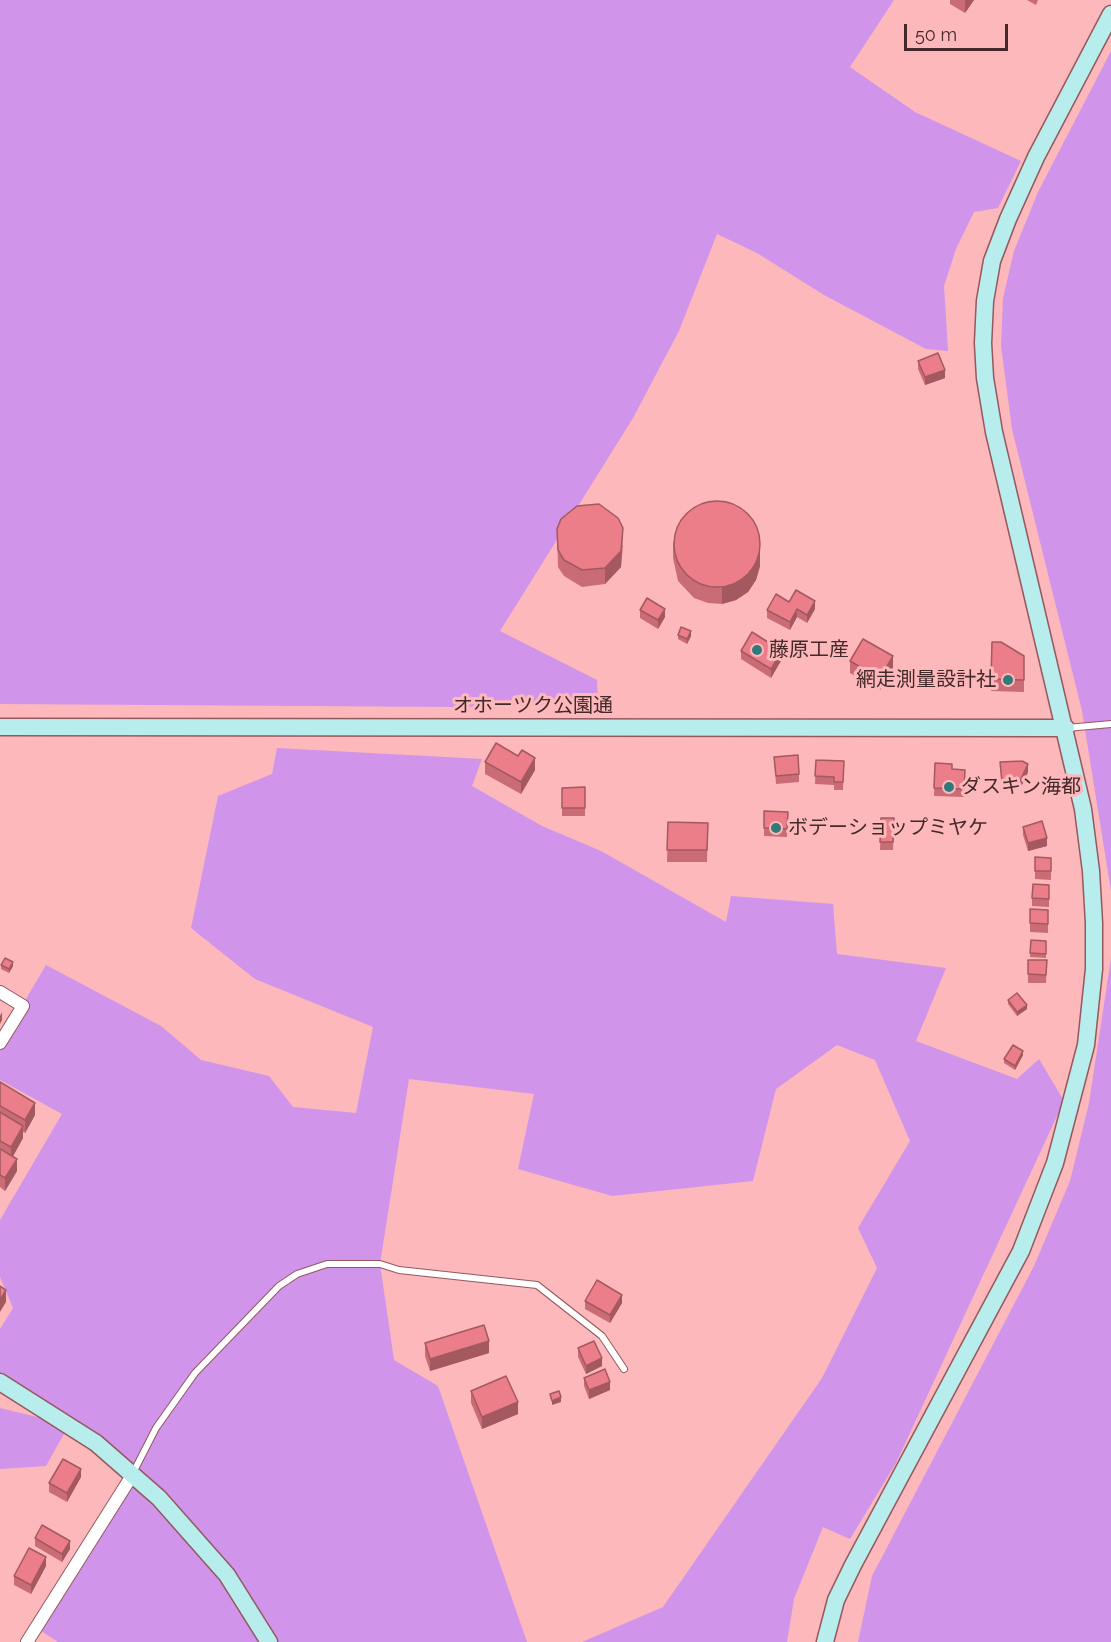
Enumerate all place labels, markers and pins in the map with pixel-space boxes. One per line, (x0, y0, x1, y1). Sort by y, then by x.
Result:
place label: 藤原工産 (769, 638, 849, 662)
marker: 藤原工産 (750, 643, 764, 657)
place label: 網走測量設計社 (856, 668, 996, 692)
marker: 網走測量設計社 (1001, 673, 1015, 687)
place label: ダスキン海都 (961, 775, 1081, 799)
marker: ダスキン海都 (942, 780, 956, 794)
place label: ボデーショップミヤケ (788, 816, 988, 840)
marker: ボデーショップミヤケ (769, 821, 783, 835)

